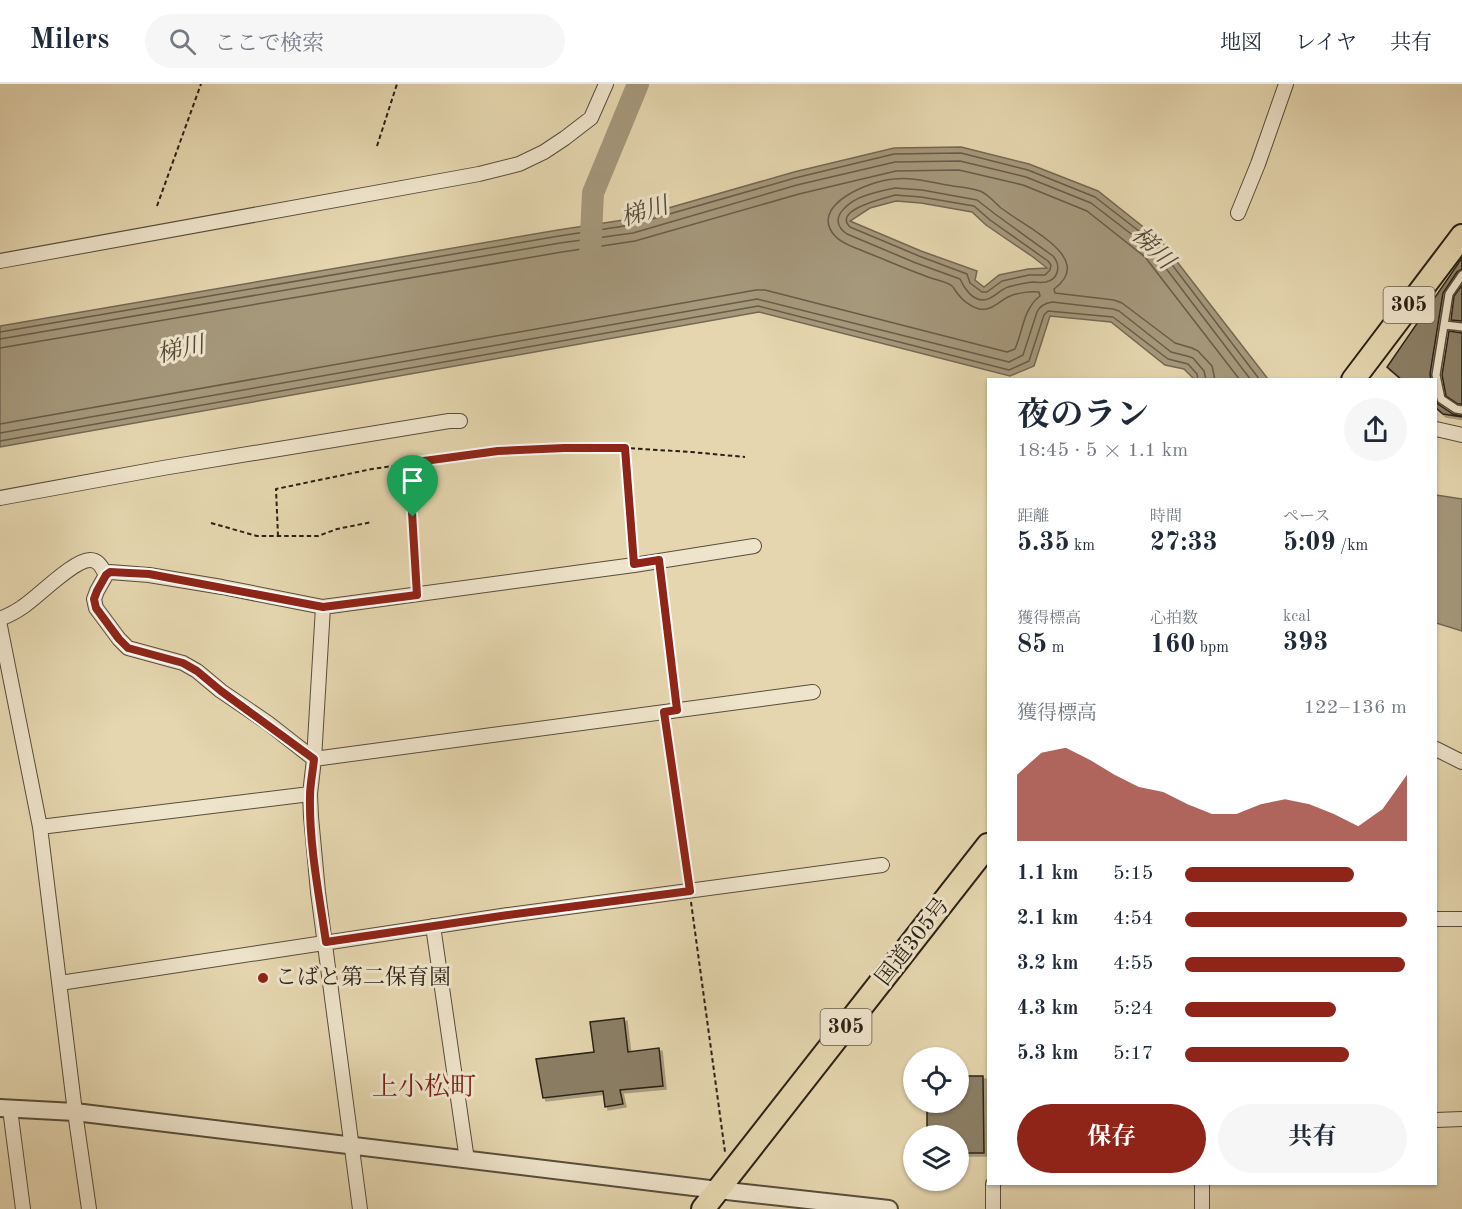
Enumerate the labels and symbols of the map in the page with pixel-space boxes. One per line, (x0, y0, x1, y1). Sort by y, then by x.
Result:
water label: 梯川 (618, 191, 674, 231)
water label: 梯川 (1127, 221, 1182, 277)
road number: 305 (1384, 287, 1434, 323)
water label: 梯川 (154, 330, 210, 368)
pin (387, 455, 438, 517)
street label: 国道305号 (871, 893, 954, 990)
place label: こばと第二保育園 (275, 965, 451, 989)
marker: こばと第二保育園 (256, 971, 270, 985)
road number: 305 (820, 1009, 872, 1045)
district label: 上小松町 (372, 1073, 476, 1101)

